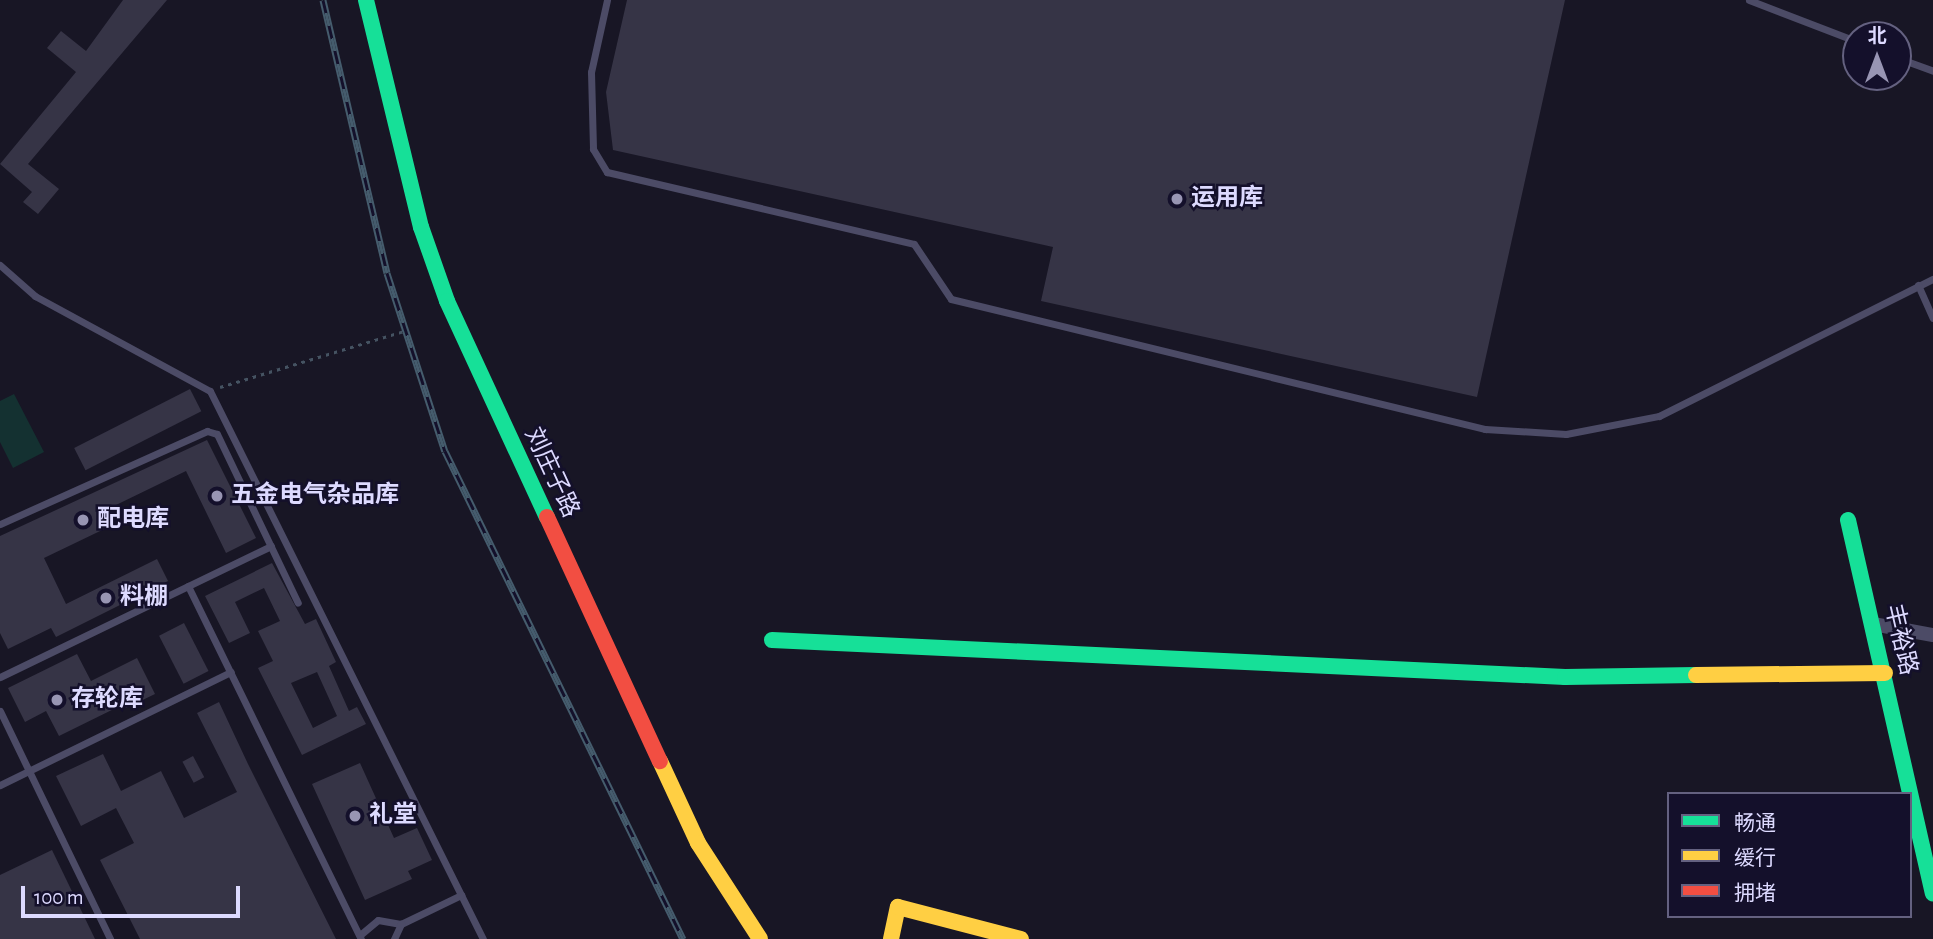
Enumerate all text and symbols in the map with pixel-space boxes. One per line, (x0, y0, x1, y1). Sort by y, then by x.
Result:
north arrow (1842, 21, 1912, 91)
text: 北 (1867, 27, 1887, 46)
place label: 运用库 (1191, 185, 1263, 213)
marker: 运用库 (1169, 191, 1185, 207)
street label: 刘庄子路 (518, 423, 584, 523)
place label: 五金电气杂品库 (231, 482, 399, 510)
marker: 五金电气杂品库 (209, 488, 225, 504)
place label: 配电库 (97, 506, 169, 534)
marker: 配电库 (75, 512, 91, 528)
place label: 料棚 (120, 584, 168, 612)
marker: 料棚 (98, 590, 114, 606)
street label: 丰裕路 (1878, 602, 1922, 678)
place label: 存轮库 (71, 686, 143, 714)
marker: 存轮库 (49, 692, 65, 708)
legend (1667, 792, 1912, 918)
place label: 礼堂 (369, 802, 417, 830)
marker: 礼堂 (347, 808, 363, 824)
text: 畅通 (1734, 813, 1776, 834)
text: 缓行 (1734, 848, 1776, 869)
scale bar (24, 872, 243, 916)
text: 拥堵 (1734, 883, 1776, 904)
text: 100 m (34, 887, 84, 908)

